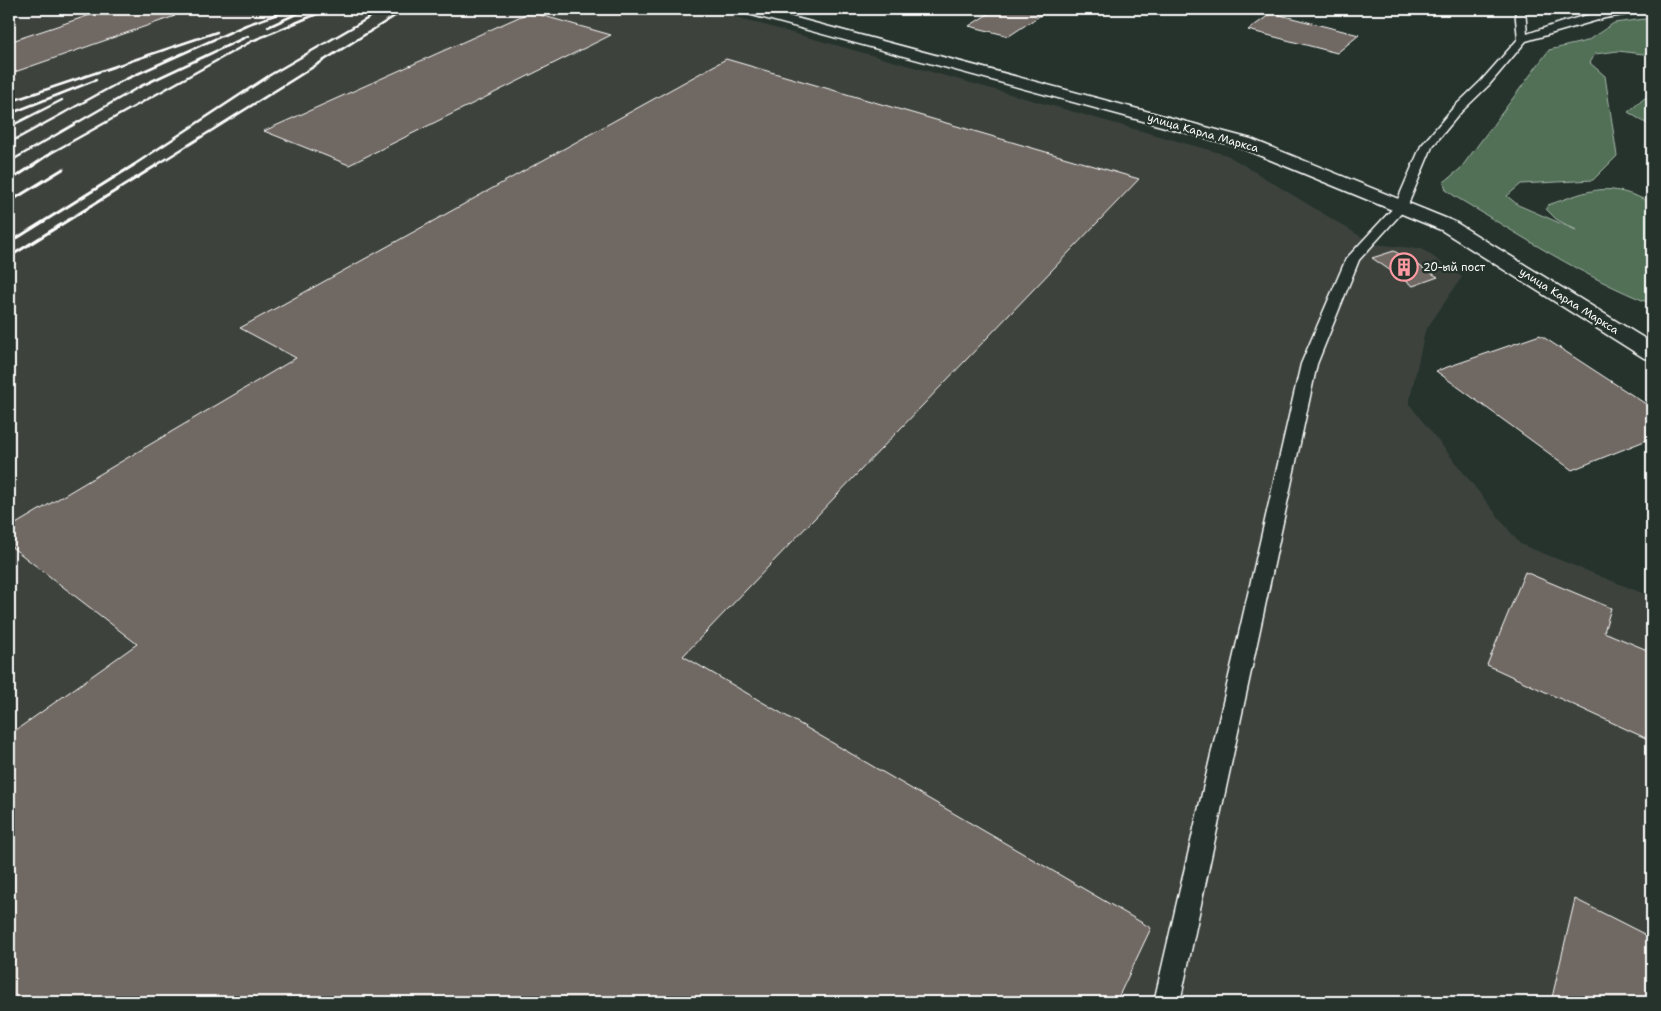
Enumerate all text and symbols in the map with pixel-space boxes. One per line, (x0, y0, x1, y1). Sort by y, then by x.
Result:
street label: улица Карла Маркса (1146, 110, 1260, 156)
building icon: 20-ый пост (1389, 252, 1419, 282)
place label: 20-ый пост (1423, 260, 1486, 275)
street label: улица Карла Маркса (1516, 264, 1622, 338)

